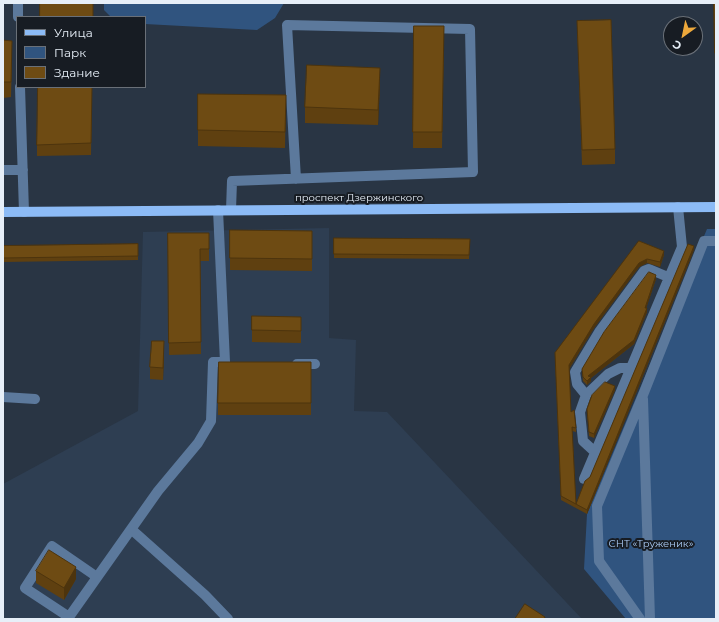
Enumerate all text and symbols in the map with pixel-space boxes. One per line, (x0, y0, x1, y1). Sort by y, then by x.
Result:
legend (16, 16, 146, 88)
north arrow (663, 16, 703, 56)
text: Улица (54, 25, 93, 40)
text: С (670, 37, 684, 53)
text: Парк (54, 45, 86, 60)
text: Здание (54, 65, 100, 80)
street label: проспект Дзержинского (295, 192, 423, 204)
park label: СНТ «Труженик» (609, 538, 693, 550)

